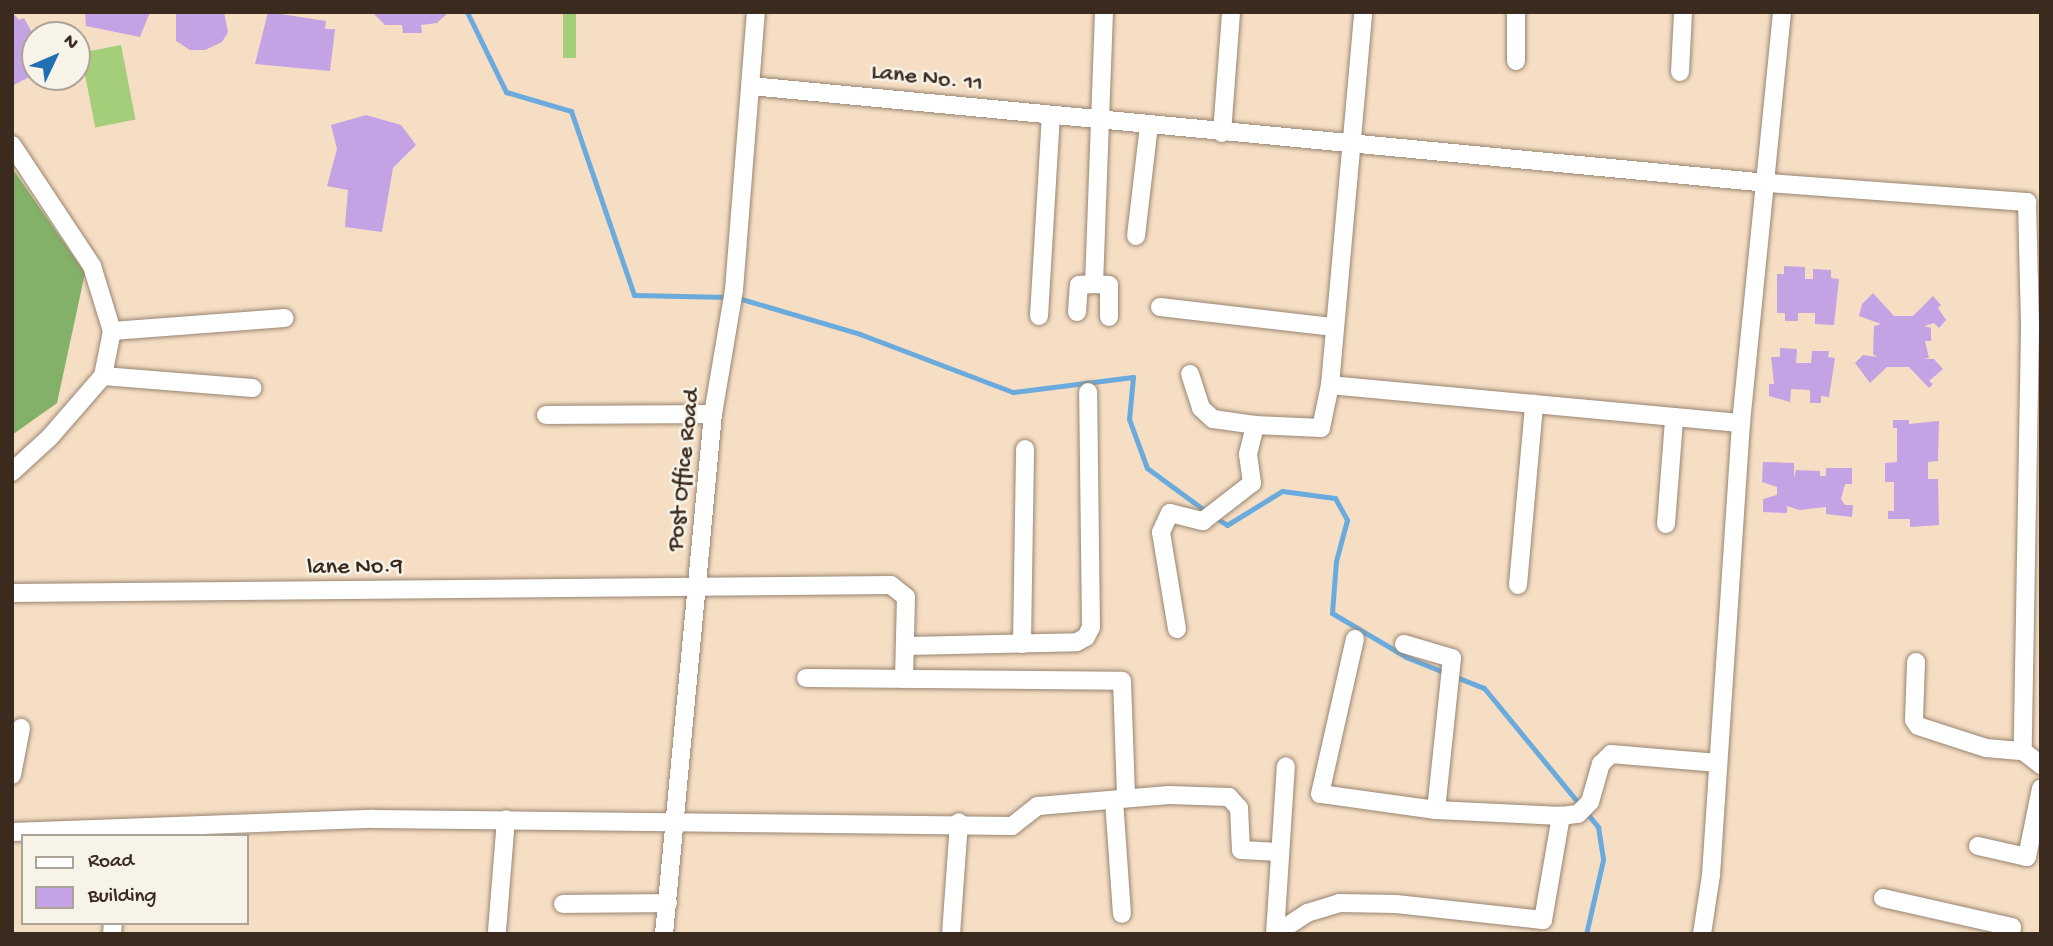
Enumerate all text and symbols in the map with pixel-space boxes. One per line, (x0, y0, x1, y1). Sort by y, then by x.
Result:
north arrow (21, 21, 91, 91)
text: N (57, 30, 83, 55)
street label: Lane No. 11 (870, 59, 984, 99)
street label: Post Office Road (662, 387, 708, 553)
street label: lane No.9 (307, 553, 403, 583)
legend (21, 834, 248, 925)
text: Road (88, 850, 134, 875)
text: Building (88, 885, 157, 910)

